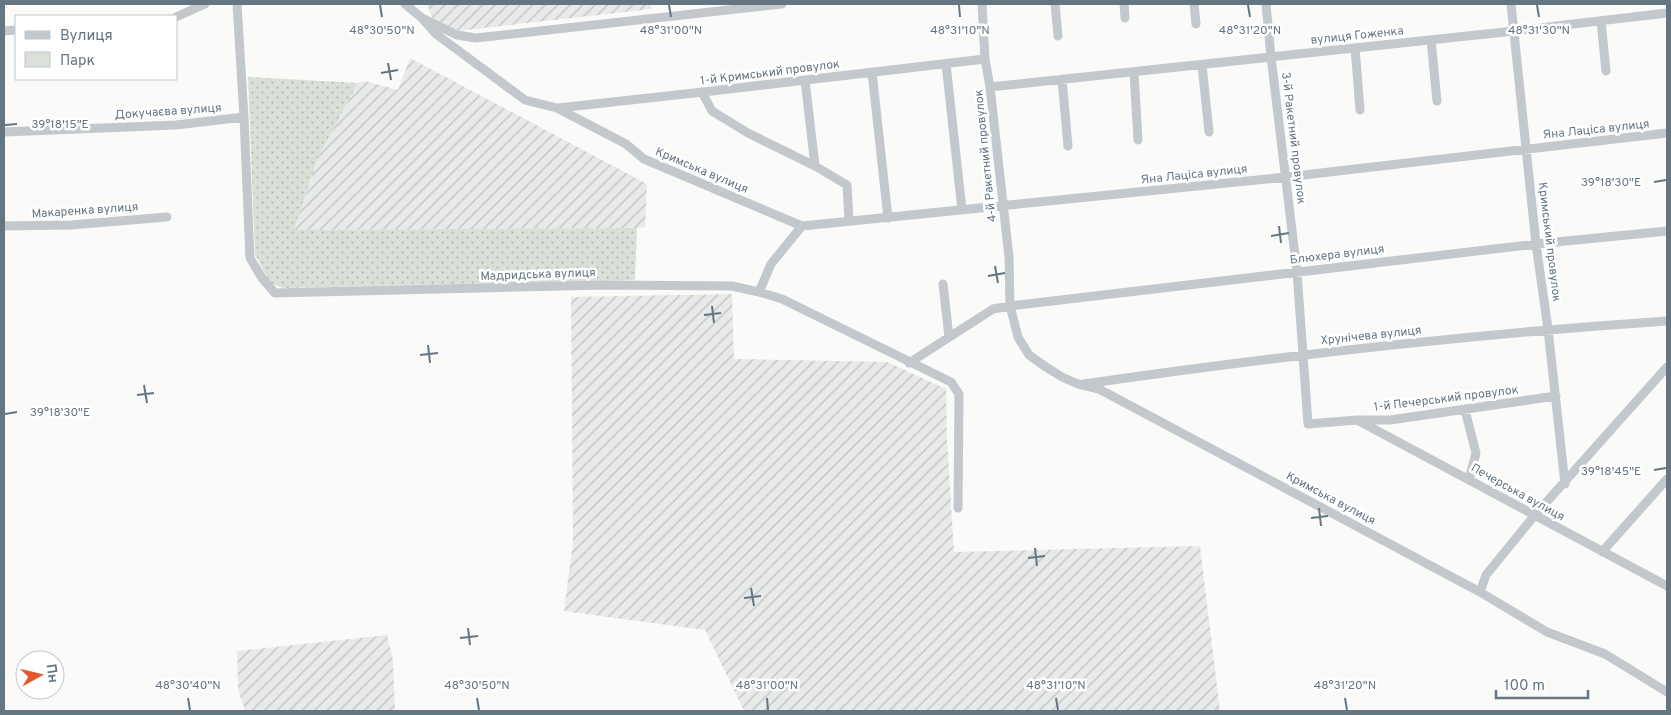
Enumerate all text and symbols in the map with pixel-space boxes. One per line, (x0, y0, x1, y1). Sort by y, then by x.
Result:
legend (15, 15, 178, 80)
text: 48°30'50"N (349, 23, 415, 39)
text: 48°31'00"N (640, 23, 702, 39)
text: 48°31'10"N (930, 23, 990, 39)
text: 48°31'20"N (1219, 23, 1281, 39)
street label: вулиця Гоженка (1310, 23, 1404, 49)
text: 48°31'30"N (1508, 23, 1570, 39)
text: Вулиця (60, 27, 113, 46)
text: Парк (60, 52, 95, 71)
street label: 1-й Кримський провулок (699, 56, 841, 89)
street label: 3-й Ракетний провулок (1277, 71, 1309, 205)
street label: 4-й Ракетний провулок (971, 89, 1001, 223)
street label: Докучаєва вулиця (114, 100, 222, 124)
street label: Яна Лаціса вулиця (1542, 116, 1650, 144)
text: 39°18'15"E (31, 117, 89, 133)
street label: Кримська вулиця (653, 144, 751, 198)
street label: Яна Лаціса вулиця (1140, 161, 1248, 189)
text: 39°18'30"E (1581, 175, 1641, 191)
street label: Кримський провулок (1534, 181, 1564, 303)
street label: Макаренка вулиця (31, 199, 139, 223)
street label: Блюхера вулиця (1289, 241, 1385, 269)
street label: Мадридська вулиця (480, 265, 596, 285)
street label: Хрунічева вулиця (1320, 323, 1422, 349)
street label: 1-й Печерський провулок (1373, 382, 1519, 416)
text: 39°18'30"E (30, 405, 90, 421)
street label: Печерська вулиця (1468, 460, 1567, 525)
text: 39°18'45"E (1581, 464, 1641, 480)
street label: Кримська вулиця (1283, 468, 1378, 529)
north arrow (15, 650, 65, 700)
text: Пн (42, 663, 61, 684)
scale bar (1496, 668, 1588, 700)
text: 100 m (1504, 677, 1545, 696)
text: 48°30'40"N (155, 678, 221, 694)
text: 48°30'50"N (444, 678, 510, 694)
text: 48°31'00"N (736, 678, 798, 694)
text: 48°31'10"N (1026, 678, 1086, 694)
text: 48°31'20"N (1314, 678, 1376, 694)

